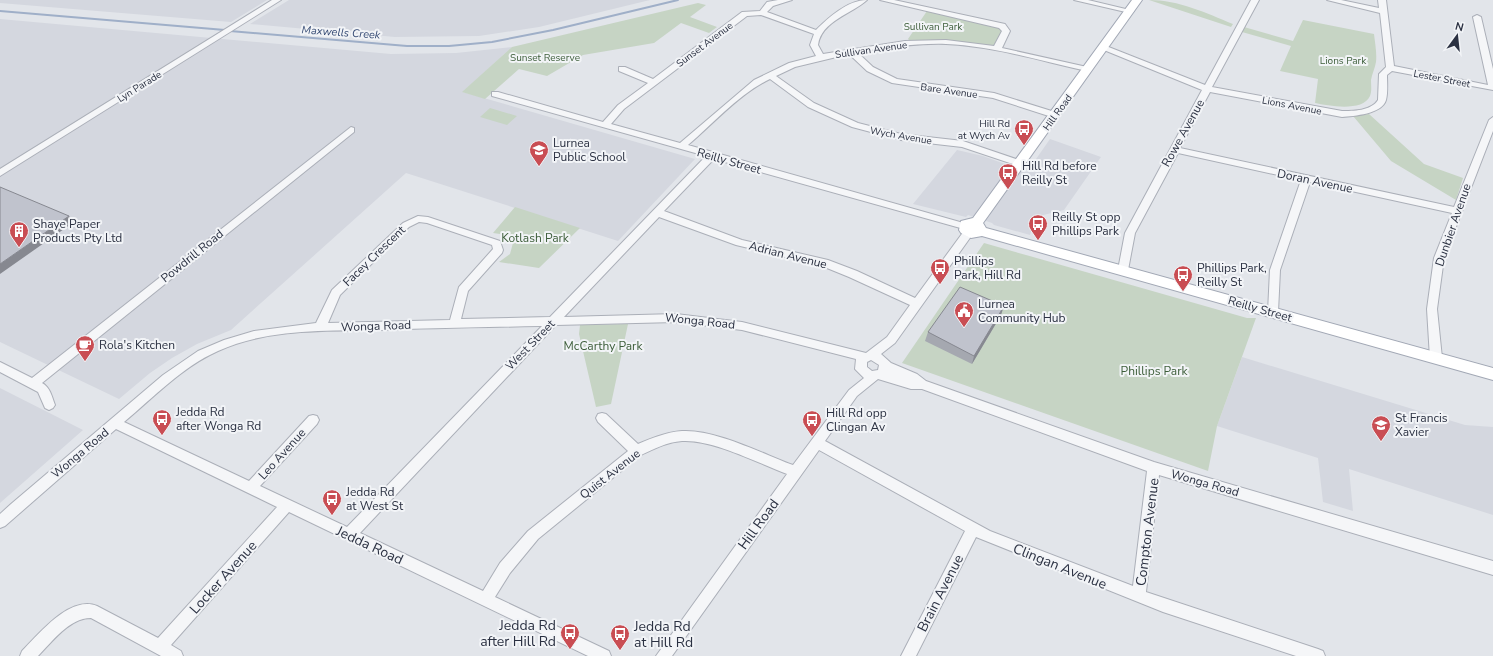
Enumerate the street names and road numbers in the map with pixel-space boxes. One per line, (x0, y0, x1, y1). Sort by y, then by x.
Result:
street label: Sunset Avenue (673, 19, 736, 71)
street label: Sullivan Avenue (834, 38, 908, 62)
street label: Lester Street (1412, 67, 1472, 91)
street label: Lyn Parade (115, 68, 164, 106)
street label: Bare Avenue (919, 80, 978, 102)
street label: Hill Road (1040, 91, 1076, 134)
street label: Lions Avenue (1261, 93, 1323, 119)
street label: Rowe Avenue (1158, 96, 1208, 170)
street label: Wych Avenue (869, 124, 933, 148)
street label: Reilly Street (695, 144, 764, 178)
street label: Doran Avenue (1276, 165, 1354, 197)
street label: Dunbier Avenue (1431, 181, 1475, 269)
street label: Facey Crescent (339, 222, 409, 290)
street label: Powdrill Road (157, 226, 227, 286)
street label: Adrian Avenue (747, 238, 829, 272)
street label: Reilly Street (1226, 292, 1295, 326)
street label: Wonga Road (664, 309, 736, 333)
street label: West Street (502, 316, 559, 374)
street label: Wonga Road (341, 317, 411, 335)
street label: Wonga Road (48, 424, 112, 482)
street label: Leo Avenue (255, 425, 309, 483)
street label: Quist Avenue (576, 445, 644, 503)
street label: Wonga Road (1169, 466, 1241, 500)
street label: Compton Avenue (1131, 477, 1164, 587)
street label: Hill Road (734, 495, 783, 553)
street label: Jedda Road (332, 521, 406, 569)
street label: Locker Avenue (185, 537, 261, 618)
street label: Clingan Avenue (1010, 539, 1110, 594)
street label: Brain Avenue (913, 551, 968, 635)

